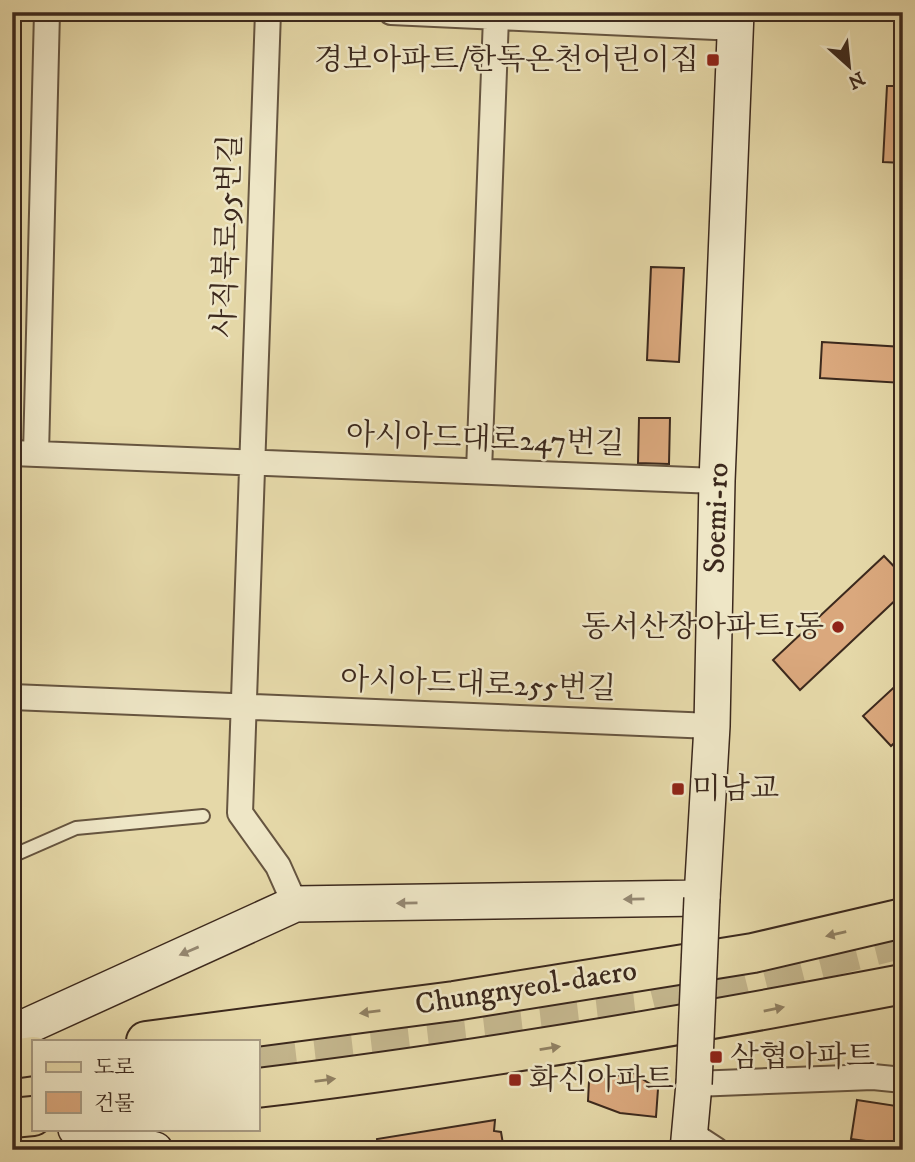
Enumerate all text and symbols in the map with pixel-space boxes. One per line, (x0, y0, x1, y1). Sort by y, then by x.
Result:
north arrow (814, 32, 884, 102)
place label: 경보아파트/한독온천어린이집 (314, 42, 699, 79)
marker: 경보아파트/한독온천어린이집 (705, 52, 721, 68)
text: N (844, 66, 868, 94)
street label: 사직북로95번길 (206, 134, 250, 338)
street label: 아시아드대로247번길 (345, 417, 625, 463)
street label: Soemi-ro (697, 462, 737, 574)
place label: 동서산장아파트1동 (581, 609, 824, 646)
marker: 동서산장아파트1동 (830, 619, 846, 635)
street label: 아시아드대로255번길 (339, 662, 617, 708)
place label: 미남교 (692, 771, 779, 808)
marker: 미남교 (670, 781, 686, 797)
one-way arrow (623, 893, 645, 905)
one-way arrow (396, 897, 418, 909)
one-way arrow (825, 928, 847, 939)
one-way arrow (179, 946, 200, 957)
street label: Chungnyeol-daero (413, 952, 639, 1024)
one-way arrow (763, 1003, 785, 1014)
one-way arrow (359, 1006, 381, 1017)
place label: 삼협아파트 (730, 1039, 875, 1076)
legend (32, 1040, 259, 1130)
one-way arrow (539, 1042, 561, 1053)
marker: 삼협아파트 (708, 1049, 724, 1065)
text: 도로 (94, 1055, 135, 1081)
place label: 화신아파트 (529, 1062, 674, 1099)
marker: 화신아파트 (507, 1072, 523, 1088)
one-way arrow (314, 1075, 336, 1086)
text: 건물 (94, 1091, 135, 1117)

